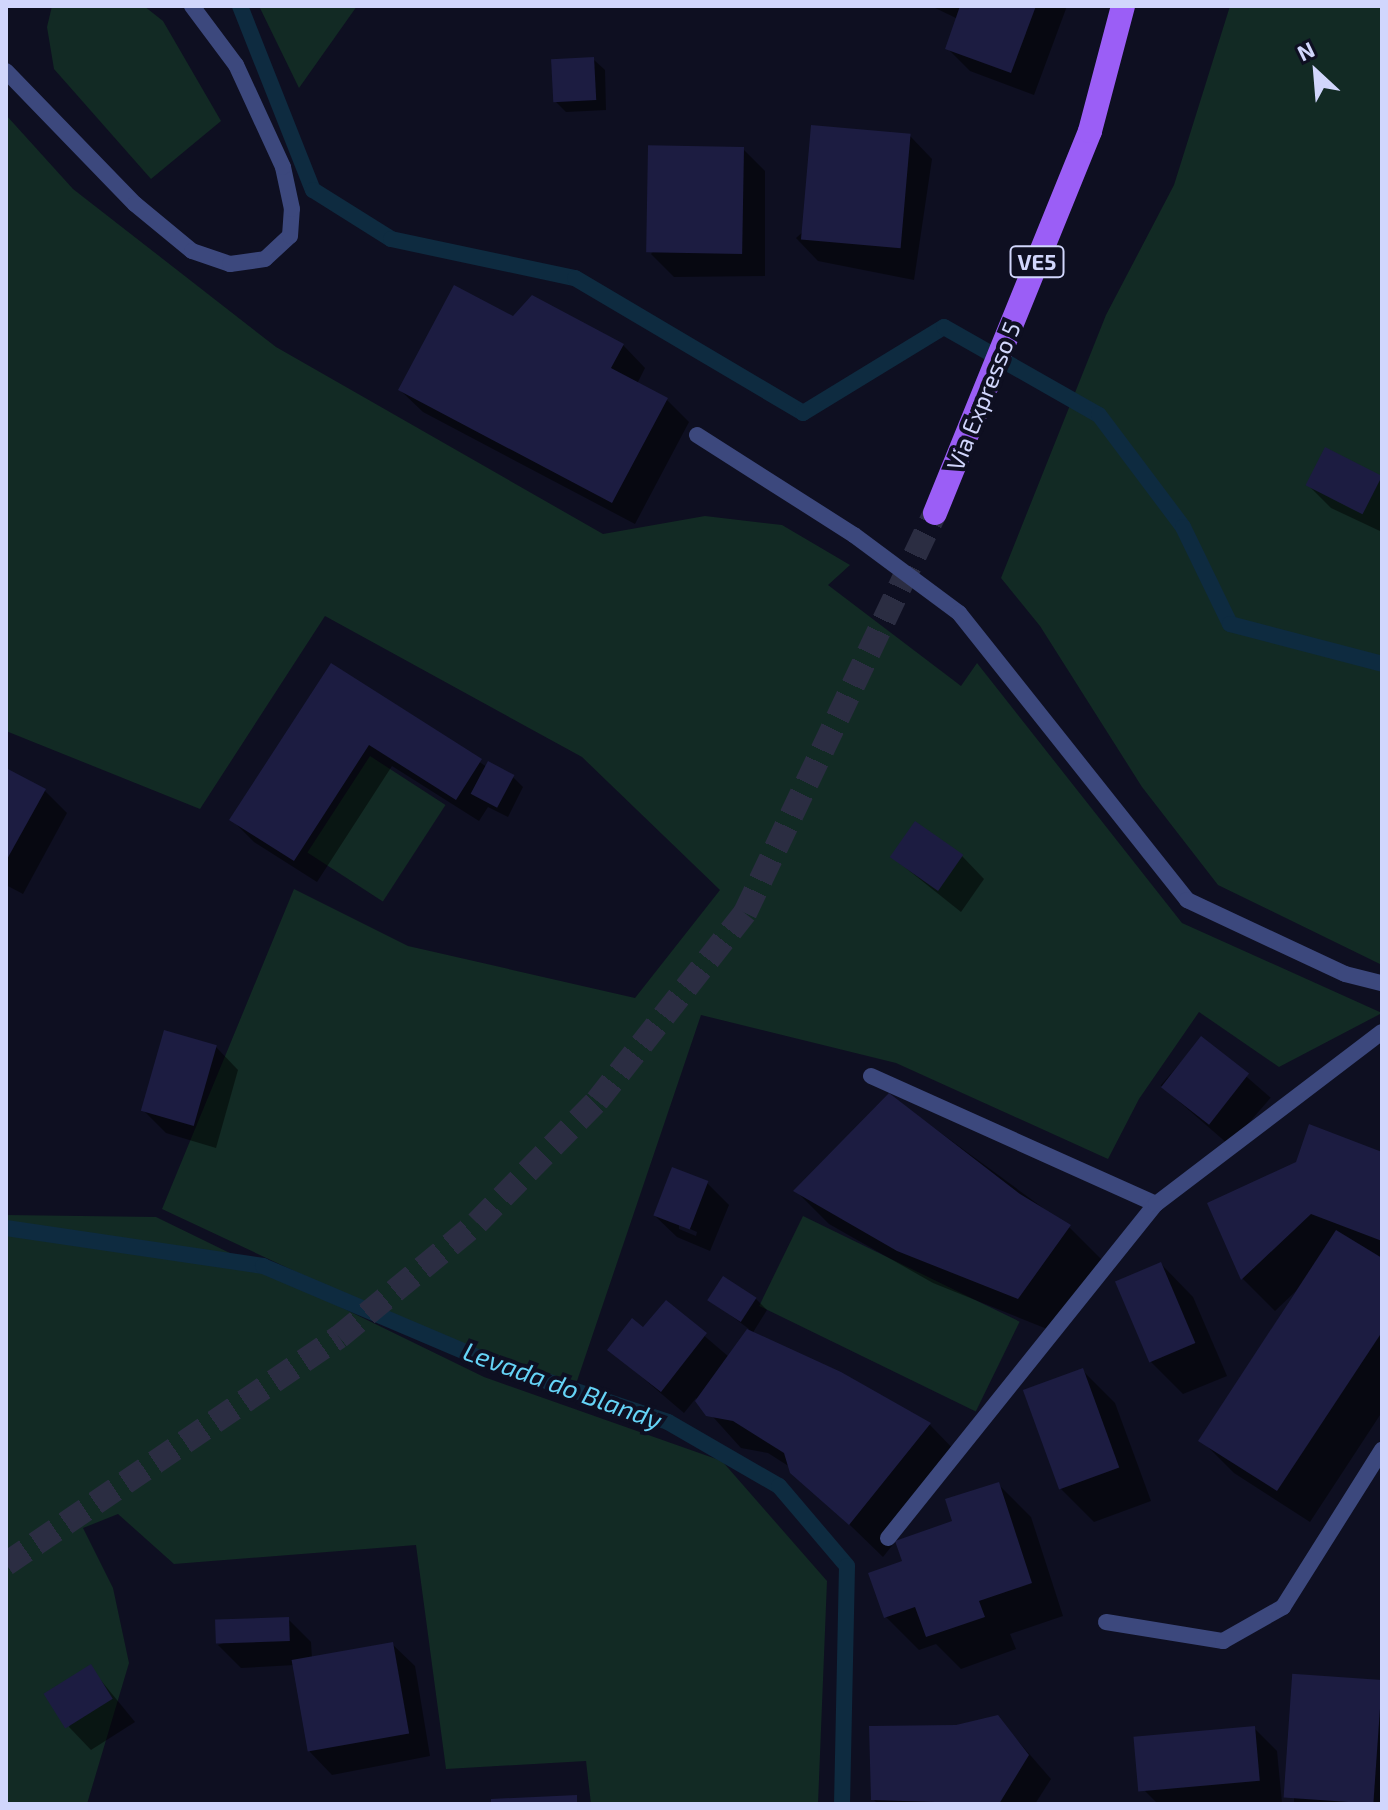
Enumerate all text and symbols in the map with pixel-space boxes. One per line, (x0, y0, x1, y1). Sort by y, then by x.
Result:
north arrow (1276, 32, 1356, 112)
text: N (1293, 35, 1318, 66)
road number: VE5 (1009, 244, 1065, 280)
street label: Via Expresso 5 (940, 318, 1026, 474)
water label: Levada do Blandy (459, 1335, 667, 1435)

